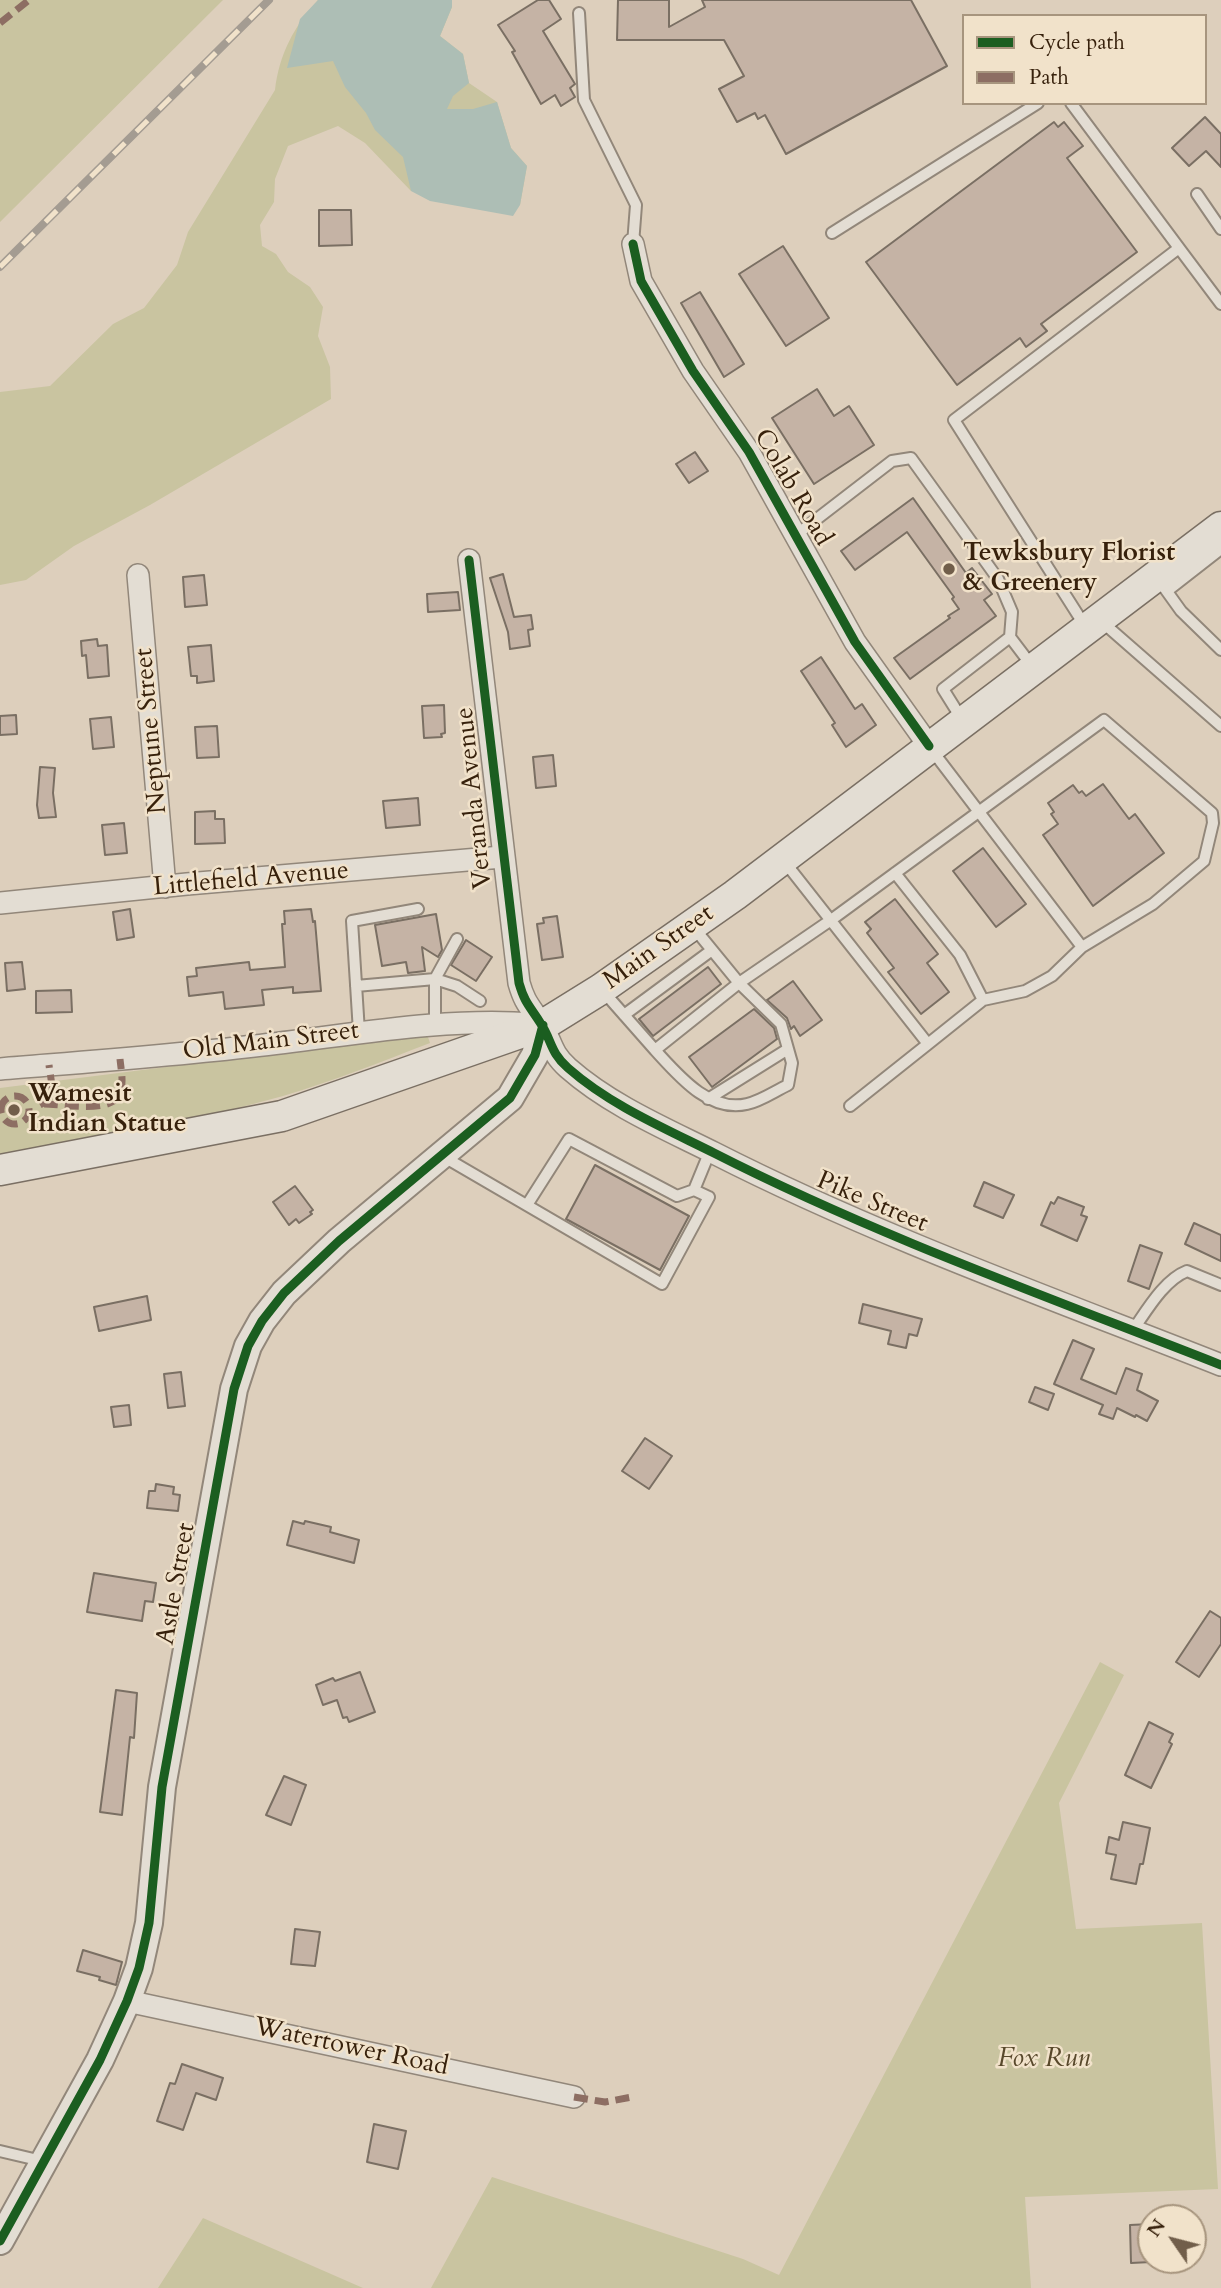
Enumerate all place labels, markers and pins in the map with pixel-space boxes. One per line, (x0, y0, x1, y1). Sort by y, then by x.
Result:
place label: Tewksbury Florist & Greenery (963, 538, 1175, 600)
marker: Tewksbury Florist & Greenery (941, 561, 957, 577)
place label: Wamesit Indian Statue (28, 1079, 187, 1140)
marker: Wamesit Indian Statue (6, 1102, 22, 1118)

